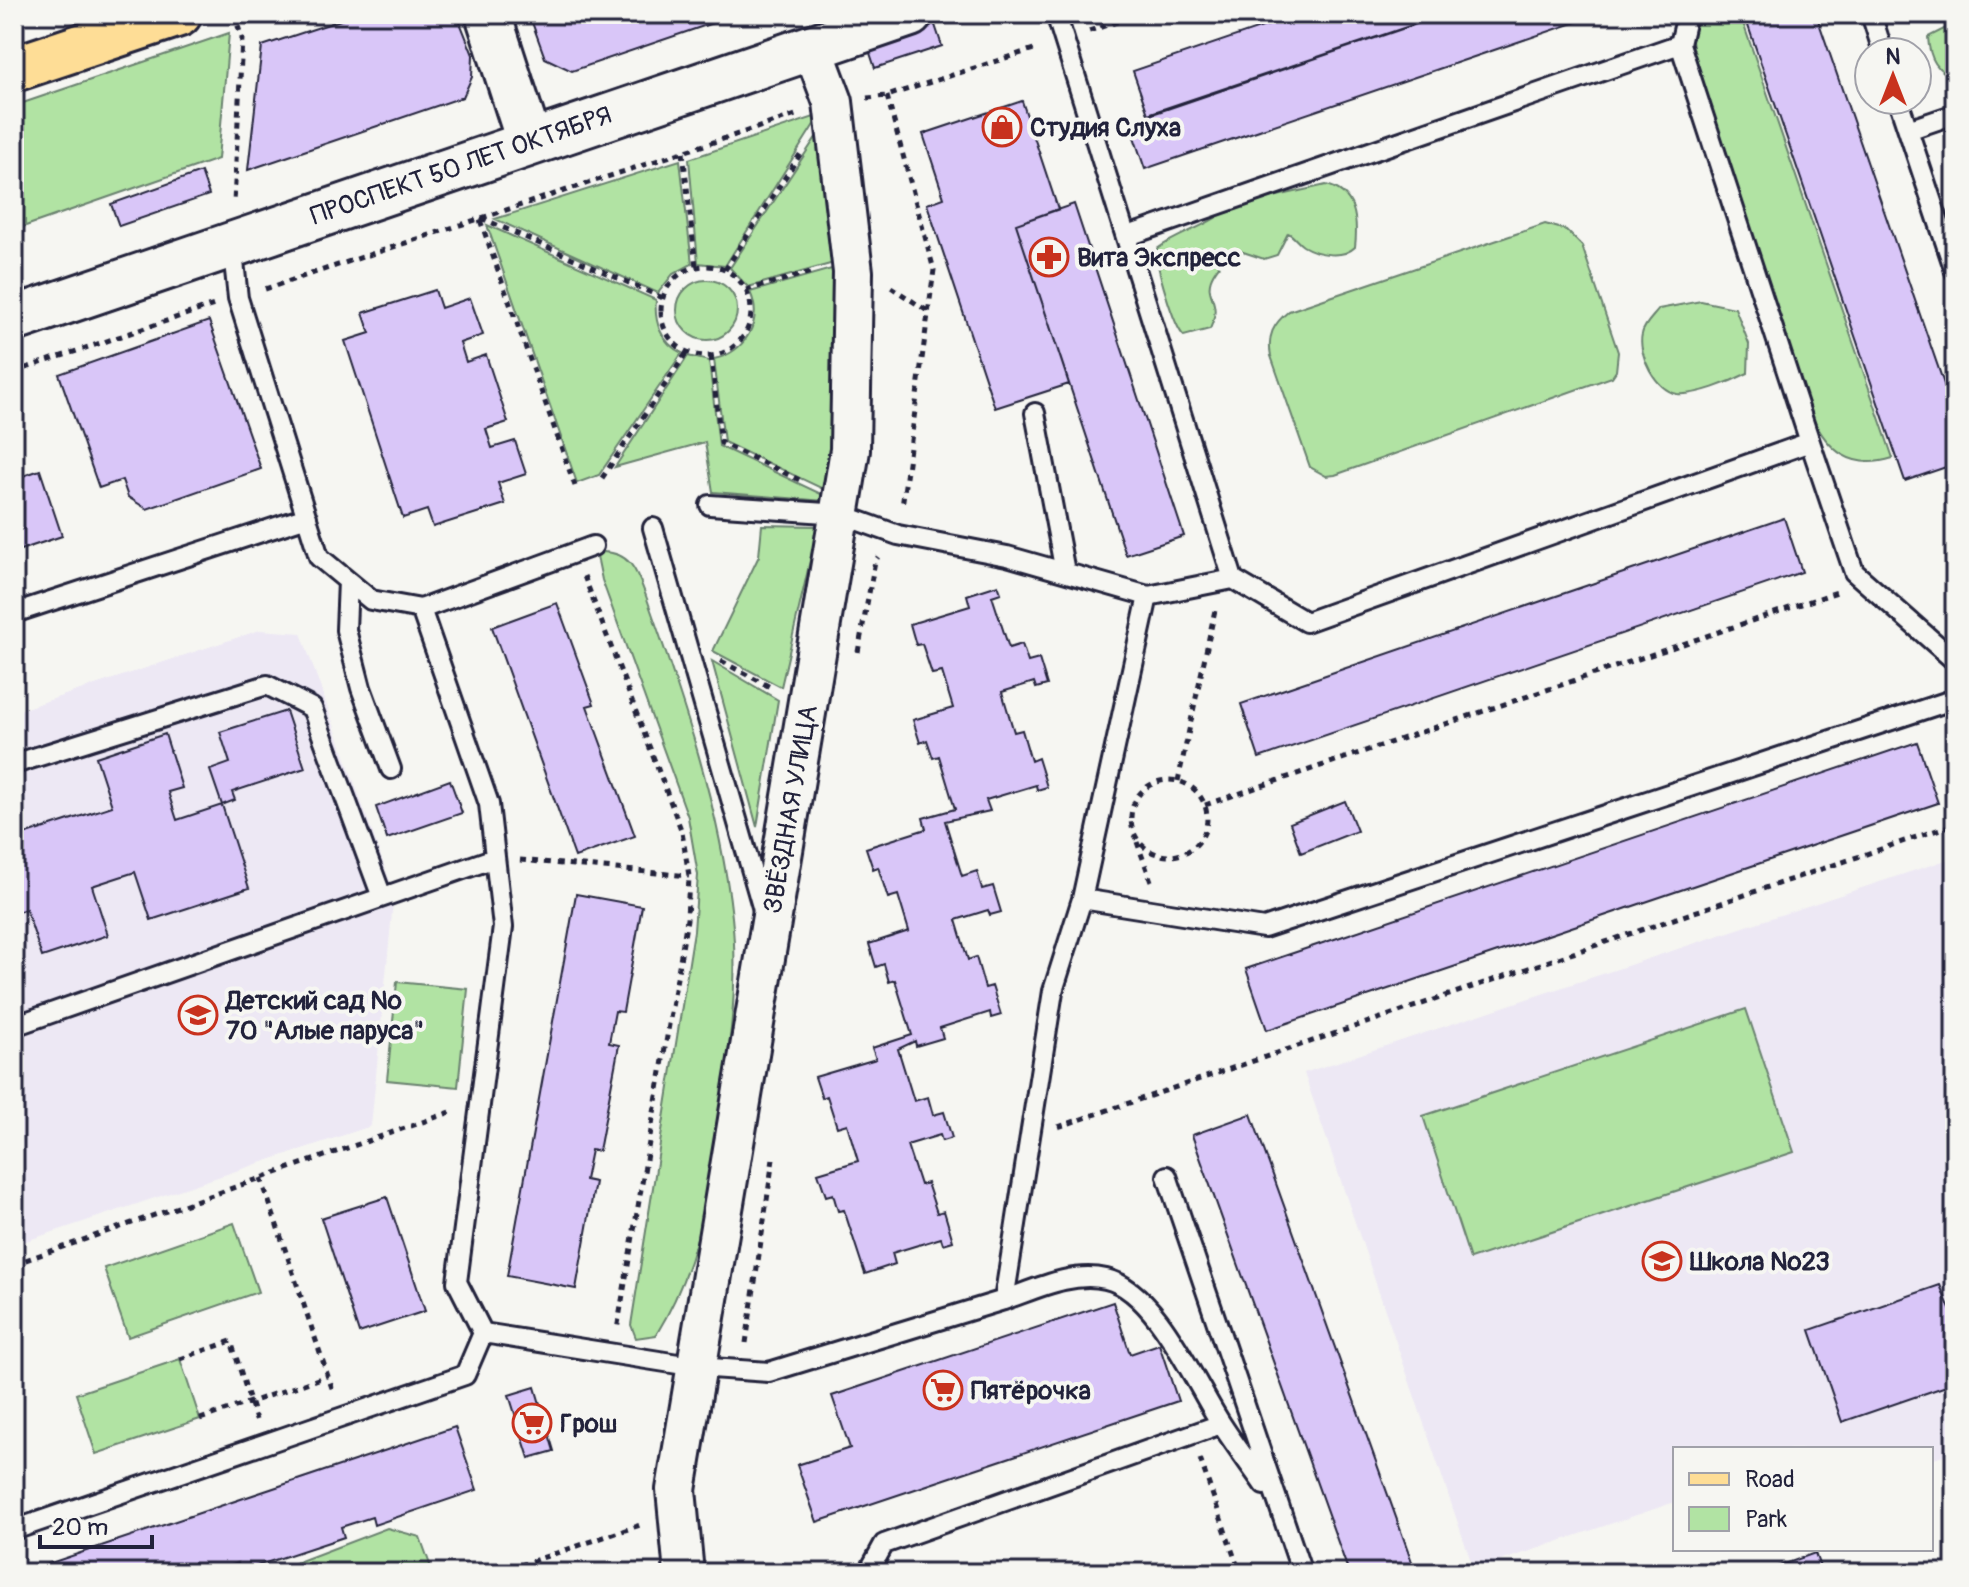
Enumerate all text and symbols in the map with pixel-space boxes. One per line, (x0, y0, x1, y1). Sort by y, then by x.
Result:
north arrow (1853, 36, 1933, 116)
text: N (1886, 43, 1901, 71)
street label: ПРОСПЕКТ 50 ЛЕТ ОКТЯБРЯ (307, 99, 616, 233)
shop icon: Студия Слуха (981, 106, 1023, 148)
place label: Студия Слуха (1030, 112, 1181, 144)
pharmacy icon: Вита Экспресс (1028, 236, 1070, 278)
place label: Вита Экспресс (1077, 242, 1241, 274)
street label: ЗВЁЗДНАЯ УЛИЦА (757, 702, 825, 916)
place label: Детский сад № 70 "Алые паруса" (224, 985, 424, 1047)
school or university icon: Детский сад № 70 "Алые паруса" (177, 994, 219, 1036)
school or university icon: Школа №23 (1641, 1240, 1683, 1282)
place label: Школа №23 (1689, 1246, 1830, 1278)
supermarket icon: Пятёрочка (922, 1369, 964, 1411)
place label: Пятёрочка (971, 1375, 1091, 1407)
supermarket icon: Грош (511, 1402, 553, 1444)
place label: Грош (560, 1408, 617, 1440)
legend (1673, 1447, 1933, 1551)
text: Road (1745, 1465, 1795, 1494)
scale bar (40, 1499, 152, 1549)
text: Park (1745, 1505, 1787, 1534)
text: 20 m (52, 1513, 108, 1542)

